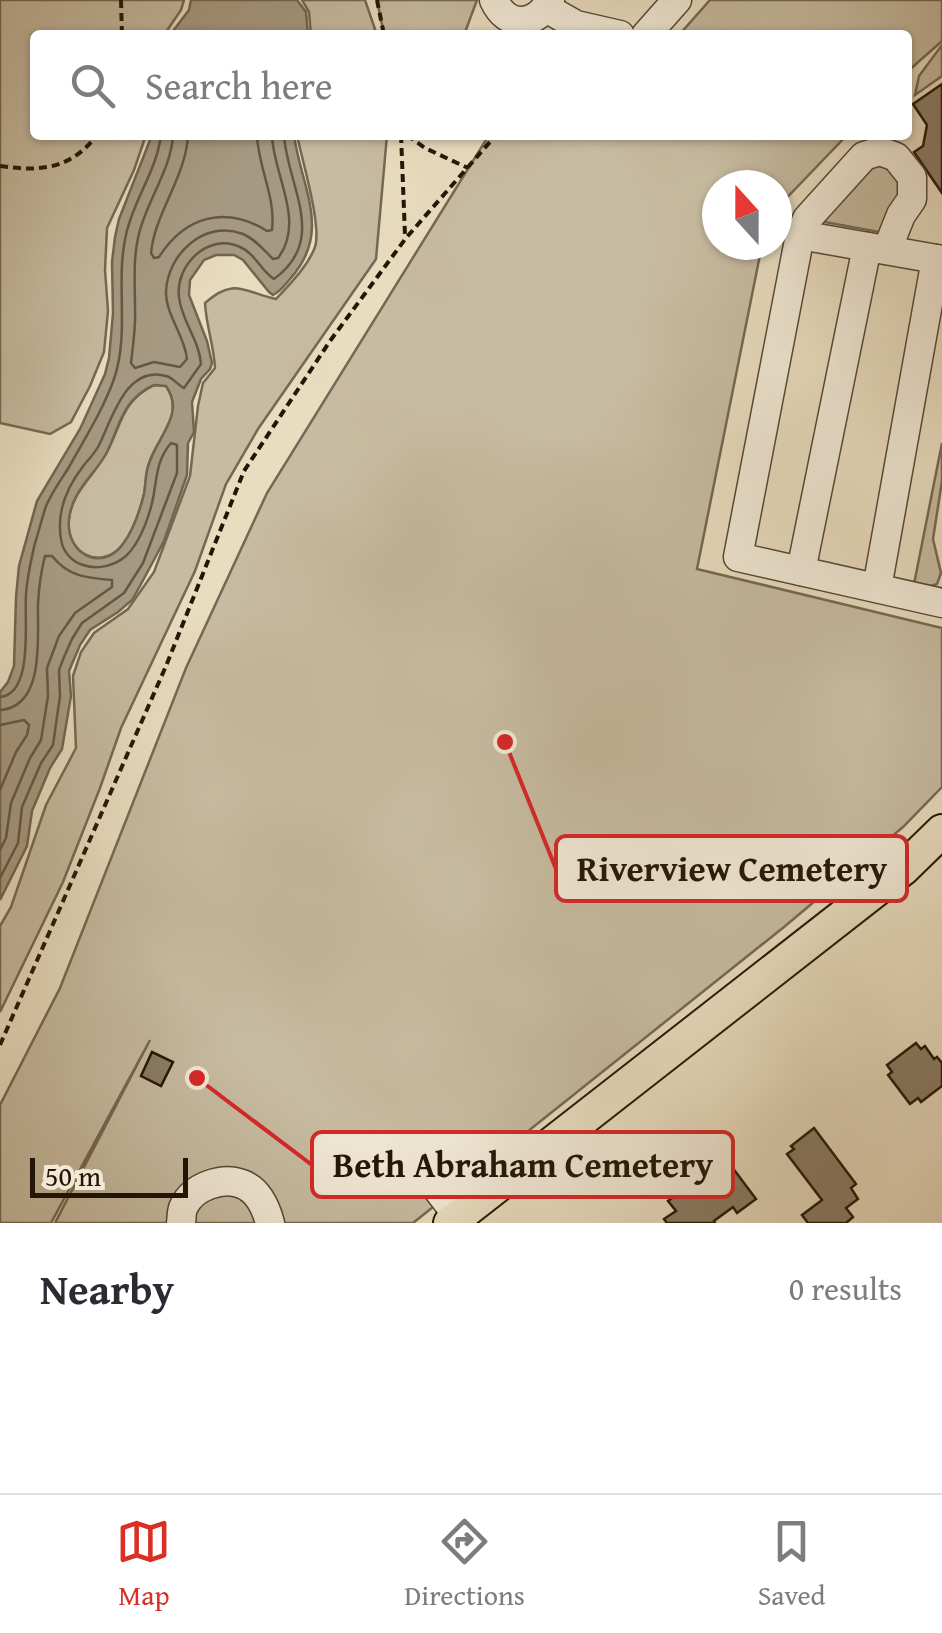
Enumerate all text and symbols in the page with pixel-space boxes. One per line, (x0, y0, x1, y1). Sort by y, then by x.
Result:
search box (30, 30, 912, 140)
text: Search here (145, 57, 333, 113)
icon: search (65, 58, 120, 113)
north arrow (702, 170, 792, 260)
callout: Riverview Cemetery (556, 836, 907, 901)
text: Riverview Cemetery (577, 843, 887, 894)
callout: Beth Abraham Cemetery (312, 1132, 733, 1197)
text: Beth Abraham Cemetery (333, 1139, 713, 1190)
scale bar (30, 1153, 188, 1198)
text: 50 m (45, 1155, 101, 1196)
text: Nearby (40, 1258, 174, 1319)
text: 0 results (789, 1265, 902, 1312)
tab: Map (116, 1514, 171, 1615)
tab: Directions (404, 1514, 525, 1615)
tab: Saved (758, 1514, 826, 1615)

